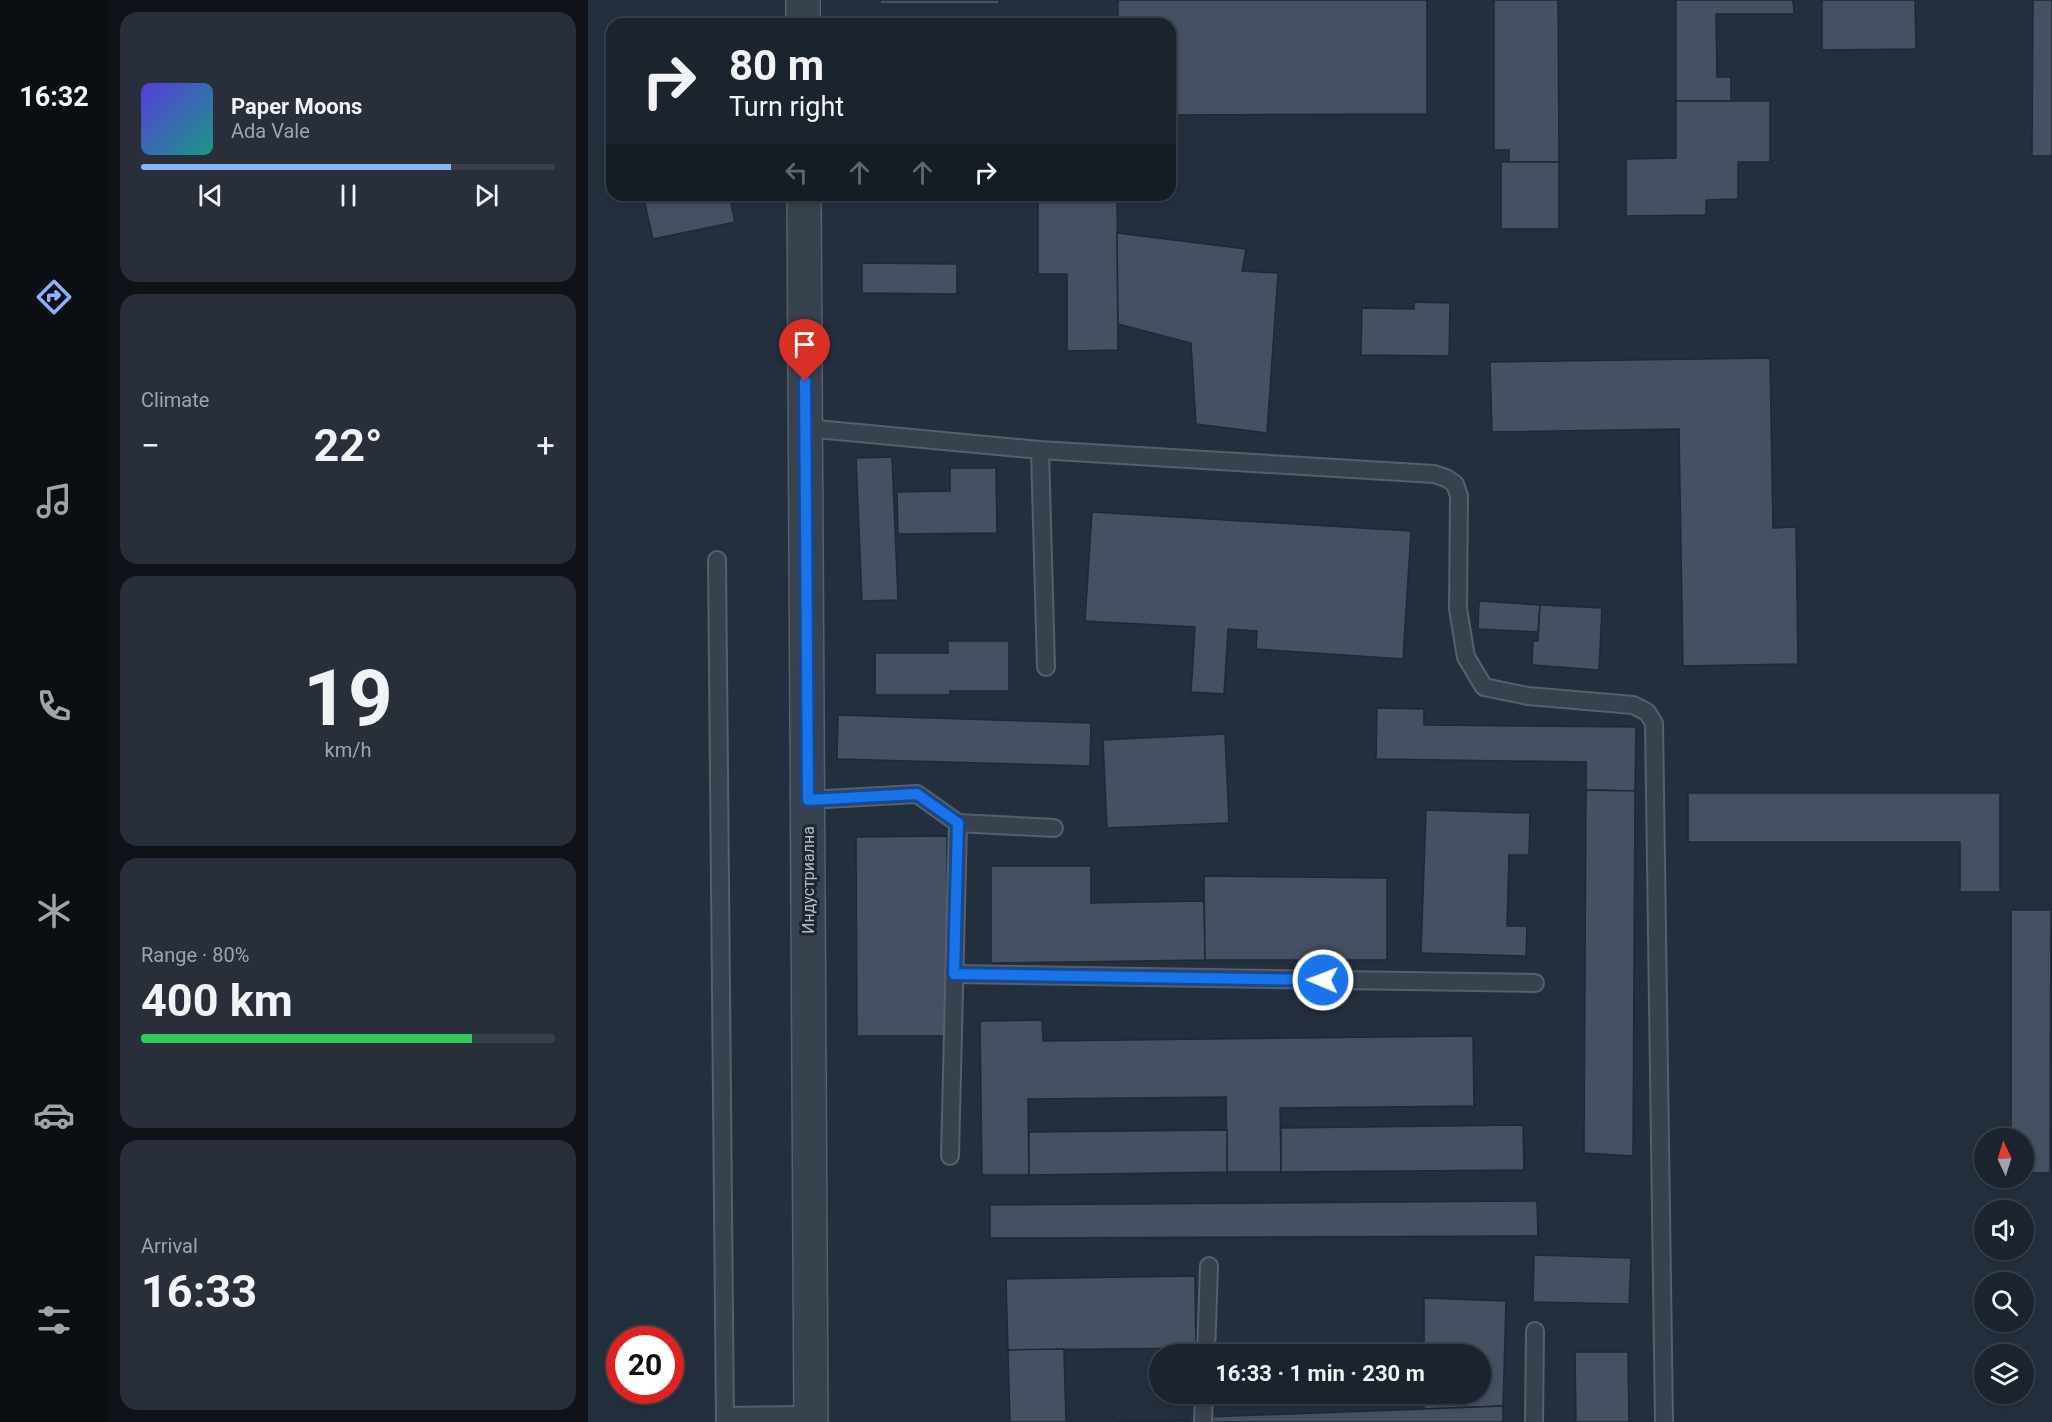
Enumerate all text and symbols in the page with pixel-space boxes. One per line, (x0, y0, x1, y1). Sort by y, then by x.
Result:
text: 80 m (729, 41, 824, 90)
icon: right (630, 42, 708, 120)
text: 16:32 (19, 81, 89, 113)
text: Turn right (729, 91, 844, 123)
text: Paper Moons (231, 94, 362, 119)
text: Ada Vale (231, 119, 310, 143)
icon: left (780, 156, 813, 189)
icon: ahead (843, 156, 876, 189)
icon: ahead (906, 156, 939, 189)
icon: right (969, 156, 1002, 189)
icon: previous (194, 179, 227, 212)
icon: pause (332, 179, 365, 212)
icon: next (470, 179, 503, 212)
icon: directions (33, 276, 75, 318)
pin (779, 319, 830, 381)
icon: arrive (788, 328, 821, 361)
text: Climate (141, 388, 209, 412)
text: 22° (313, 419, 383, 472)
text: − (141, 426, 160, 465)
text: + (536, 426, 555, 465)
icon: music (33, 480, 75, 522)
text: 19 (303, 653, 393, 744)
icon: phone (33, 685, 75, 727)
text: km/h (325, 738, 371, 762)
street label: Индустриална (799, 826, 818, 934)
icon: climate (33, 890, 75, 932)
text: Range · 80% (141, 943, 249, 967)
position arrow (1291, 948, 1355, 1012)
text: 400 km (141, 974, 293, 1027)
icon: car (33, 1094, 75, 1136)
north arrow (1974, 1128, 2034, 1188)
map controls (1974, 1128, 2034, 1404)
button: sound (1974, 1200, 2034, 1260)
text: Arrival (141, 1234, 198, 1258)
text: 16:33 (141, 1265, 257, 1318)
button: search (1974, 1272, 2034, 1332)
icon: filters (33, 1299, 75, 1341)
speed limit sign: 20 (606, 1326, 684, 1404)
button: layers (1974, 1344, 2034, 1404)
text: 16:33 · 1 min · 230 m (1215, 1361, 1425, 1386)

